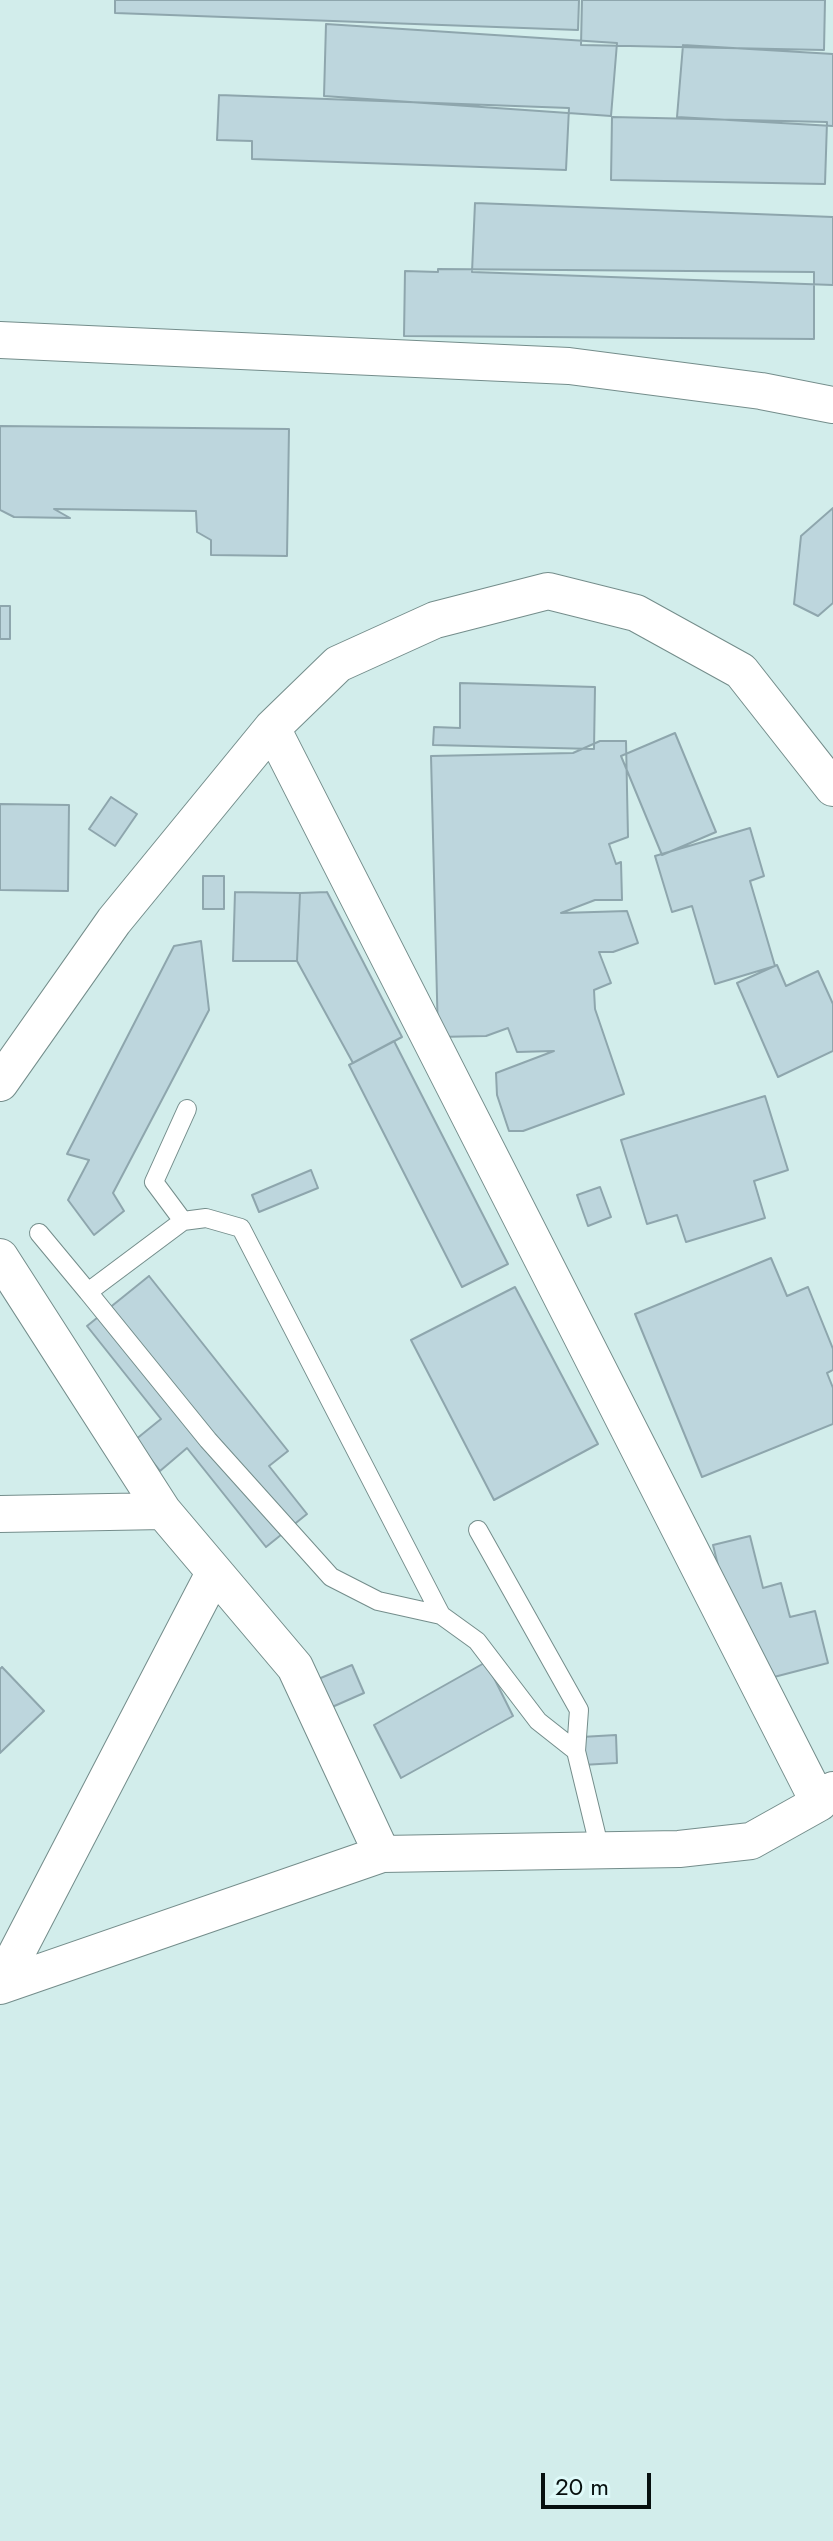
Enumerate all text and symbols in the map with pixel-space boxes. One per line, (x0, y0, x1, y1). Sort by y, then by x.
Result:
scale bar (545, 2457, 655, 2507)
text: 20 m (555, 2469, 609, 2504)

